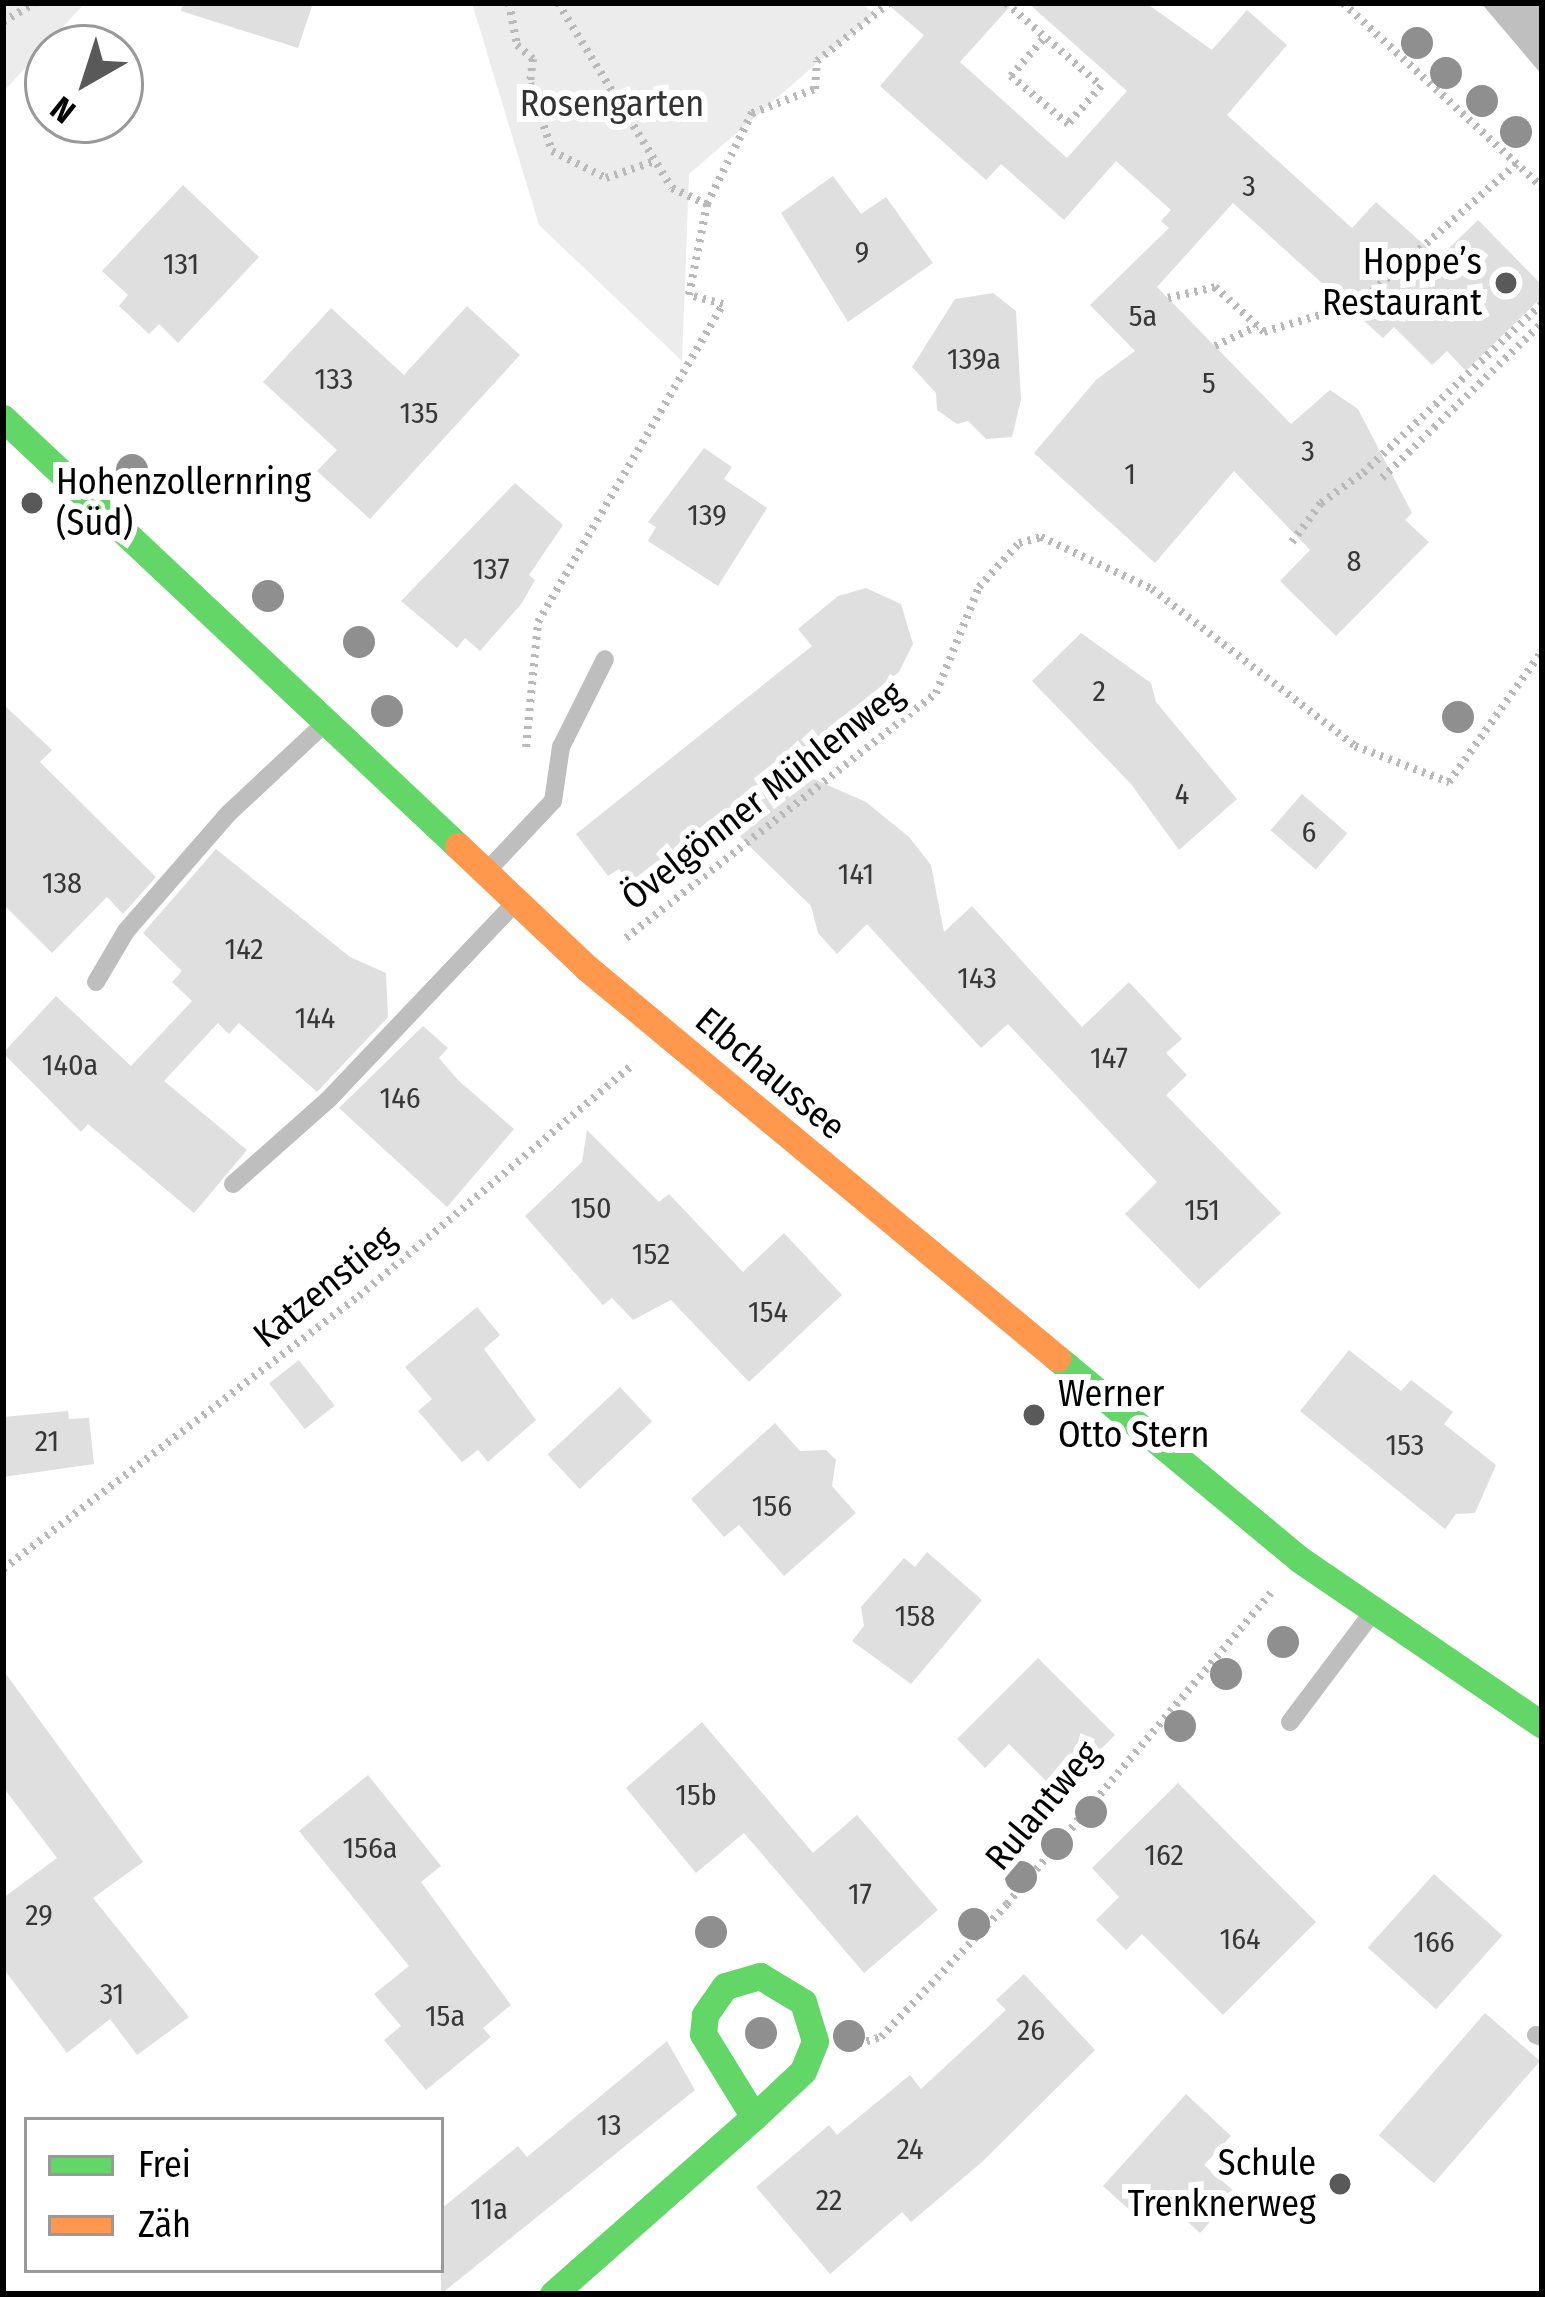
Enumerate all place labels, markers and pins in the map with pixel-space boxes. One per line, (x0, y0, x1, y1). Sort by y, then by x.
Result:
place label: Hoppe’s Restaurant (1322, 240, 1482, 325)
marker: Hoppe’s Restaurant (1493, 270, 1519, 296)
place label: Hohenzollernring (Süd) (56, 460, 311, 545)
marker: Hohenzollernring (Süd) (19, 490, 45, 516)
place label: Werner Otto Stern (1058, 1372, 1209, 1457)
marker: Werner Otto Stern (1021, 1402, 1047, 1428)
place label: Schule Trenknerweg (1128, 2141, 1316, 2226)
marker: Schule Trenknerweg (1327, 2171, 1353, 2197)

